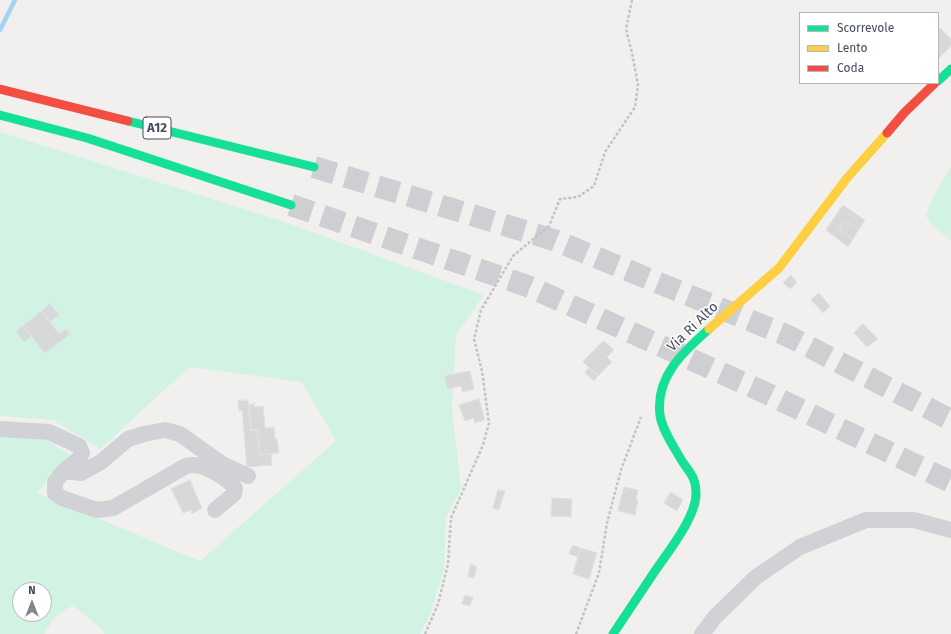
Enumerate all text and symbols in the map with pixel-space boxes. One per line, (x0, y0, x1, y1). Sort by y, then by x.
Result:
legend (799, 12, 939, 84)
text: Scorrevole (837, 21, 894, 35)
text: Lento (837, 41, 867, 55)
text: Coda (837, 61, 864, 75)
road number: A12 (143, 117, 171, 139)
street label: Via Ri Alto (664, 299, 722, 355)
north arrow (12, 582, 52, 622)
text: N (28, 584, 36, 597)

